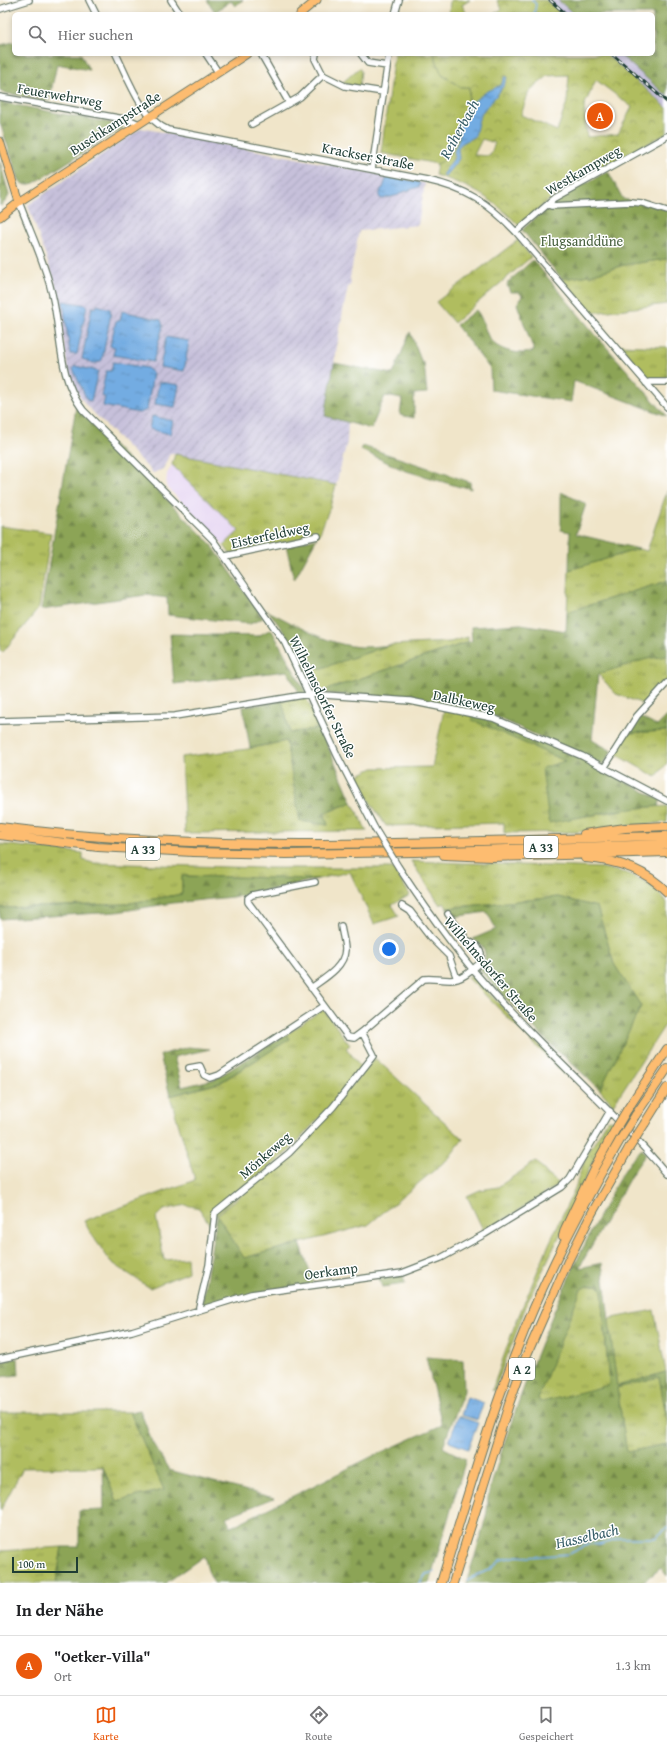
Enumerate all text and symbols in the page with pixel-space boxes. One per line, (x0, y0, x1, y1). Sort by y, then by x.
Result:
search box (12, 12, 655, 56)
icon: search (26, 23, 48, 45)
text: Hier suchen (58, 24, 133, 45)
street label: Feuerwehrweg (16, 78, 104, 112)
street label: Buschkampstraße (65, 86, 165, 160)
water label: Reiherbach (434, 95, 484, 163)
pin: A (587, 101, 613, 131)
street label: Krackser Straße (320, 137, 416, 175)
street label: Westkampweg (541, 140, 625, 200)
park label: Flugsanddüne (541, 231, 624, 251)
street label: Eisterfeldweg (229, 517, 311, 553)
street label: Wilhelmsdorfer Straße (285, 632, 362, 762)
street label: Dalbkeweg (431, 685, 497, 717)
road number: A 33 (524, 836, 558, 858)
road number: A 33 (126, 838, 160, 860)
street label: Wilhelmsdorfer Straße (439, 912, 543, 1027)
your location (379, 939, 399, 959)
street label: Mönkeweg (235, 1127, 295, 1183)
street label: Oerkamp (303, 1257, 359, 1285)
road number: A 2 (509, 1358, 535, 1380)
water label: Hasselbach (552, 1518, 621, 1554)
scale bar (12, 1555, 78, 1574)
text: 100 m (18, 1556, 45, 1572)
text: In der Nähe (16, 1597, 104, 1622)
text: "Oetker-Villa" (54, 1646, 151, 1667)
text: A (25, 1656, 33, 1675)
text: 1.3 km (615, 1656, 651, 1675)
text: Ort (54, 1667, 72, 1686)
tab: Karte (93, 1704, 119, 1744)
tab: Route (305, 1704, 332, 1744)
tab: Gespeichert (519, 1704, 574, 1744)

